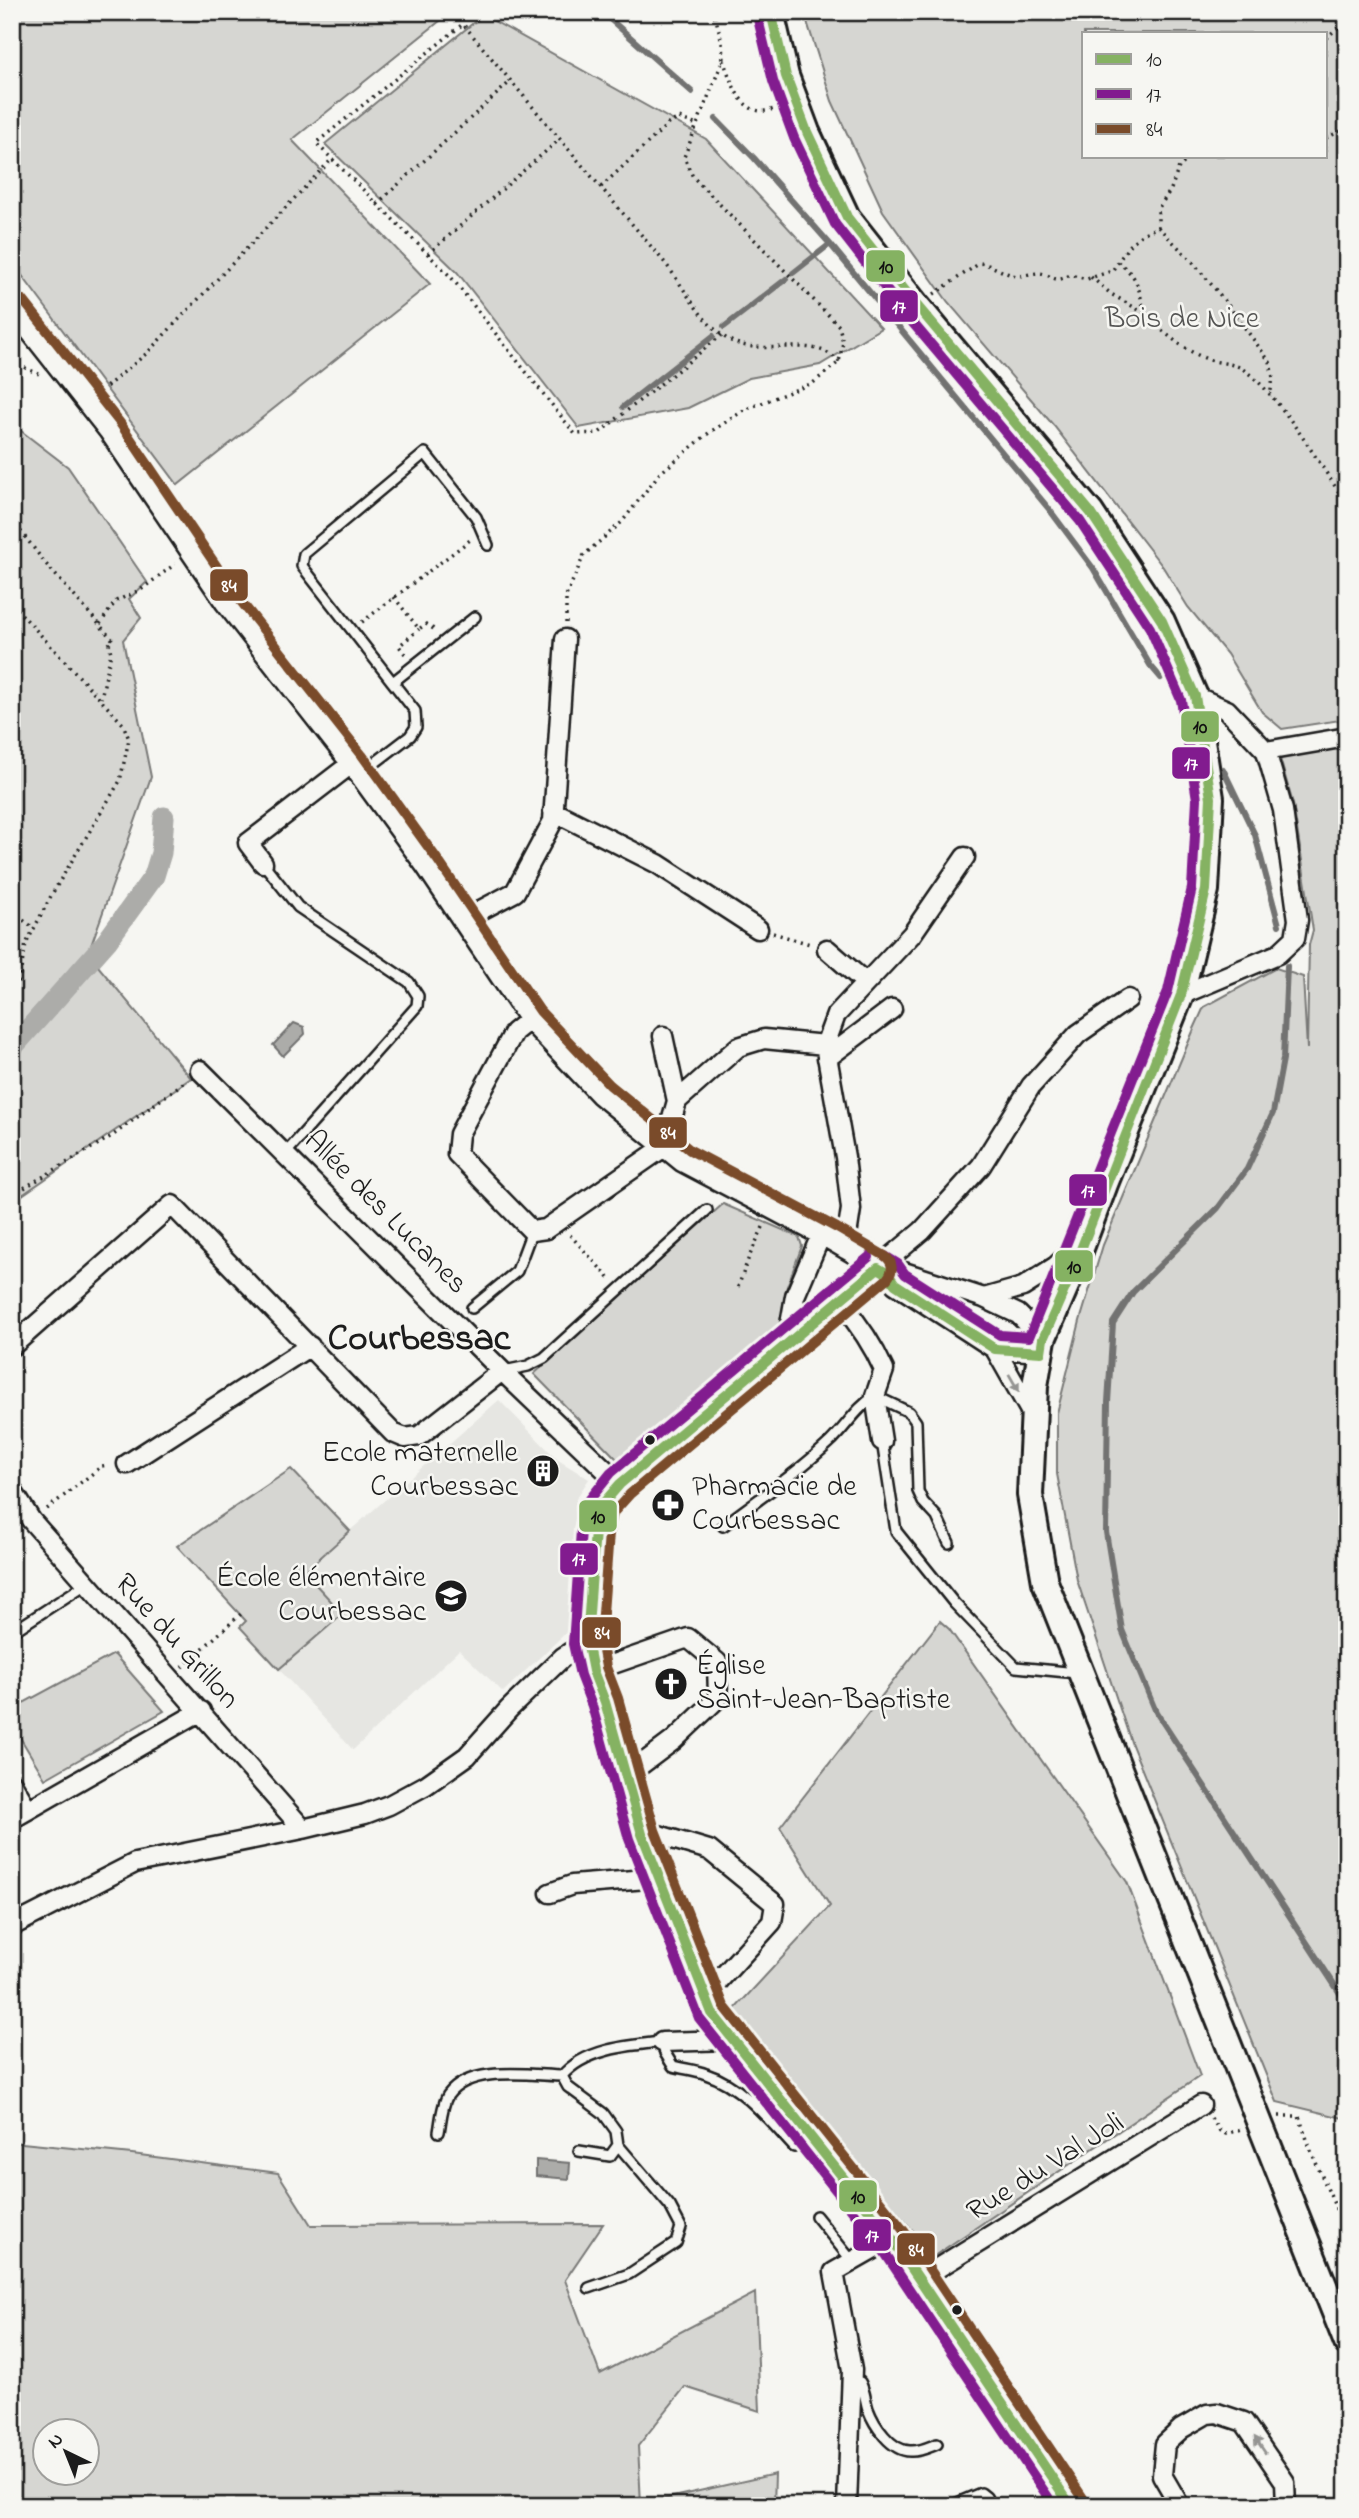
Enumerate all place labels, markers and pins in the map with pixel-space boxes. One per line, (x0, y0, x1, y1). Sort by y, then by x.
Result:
place label: Ecole maternelle Courbessac (322, 1432, 519, 1510)
unlabelled marker (643, 1433, 657, 1447)
building icon: Ecole maternelle Courbessac (524, 1452, 562, 1490)
place label: Pharmacie de Courbessac (692, 1466, 857, 1544)
pharmacy icon: Pharmacie de Courbessac (649, 1486, 687, 1524)
place label: École élémentaire Courbessac (216, 1557, 427, 1635)
school or university icon: École élémentaire Courbessac (432, 1577, 470, 1615)
place label: Église Saint-Jean-Baptiste (696, 1645, 951, 1723)
church icon: Église Saint-Jean-Baptiste (652, 1665, 690, 1703)
unlabelled marker (950, 2303, 964, 2317)

